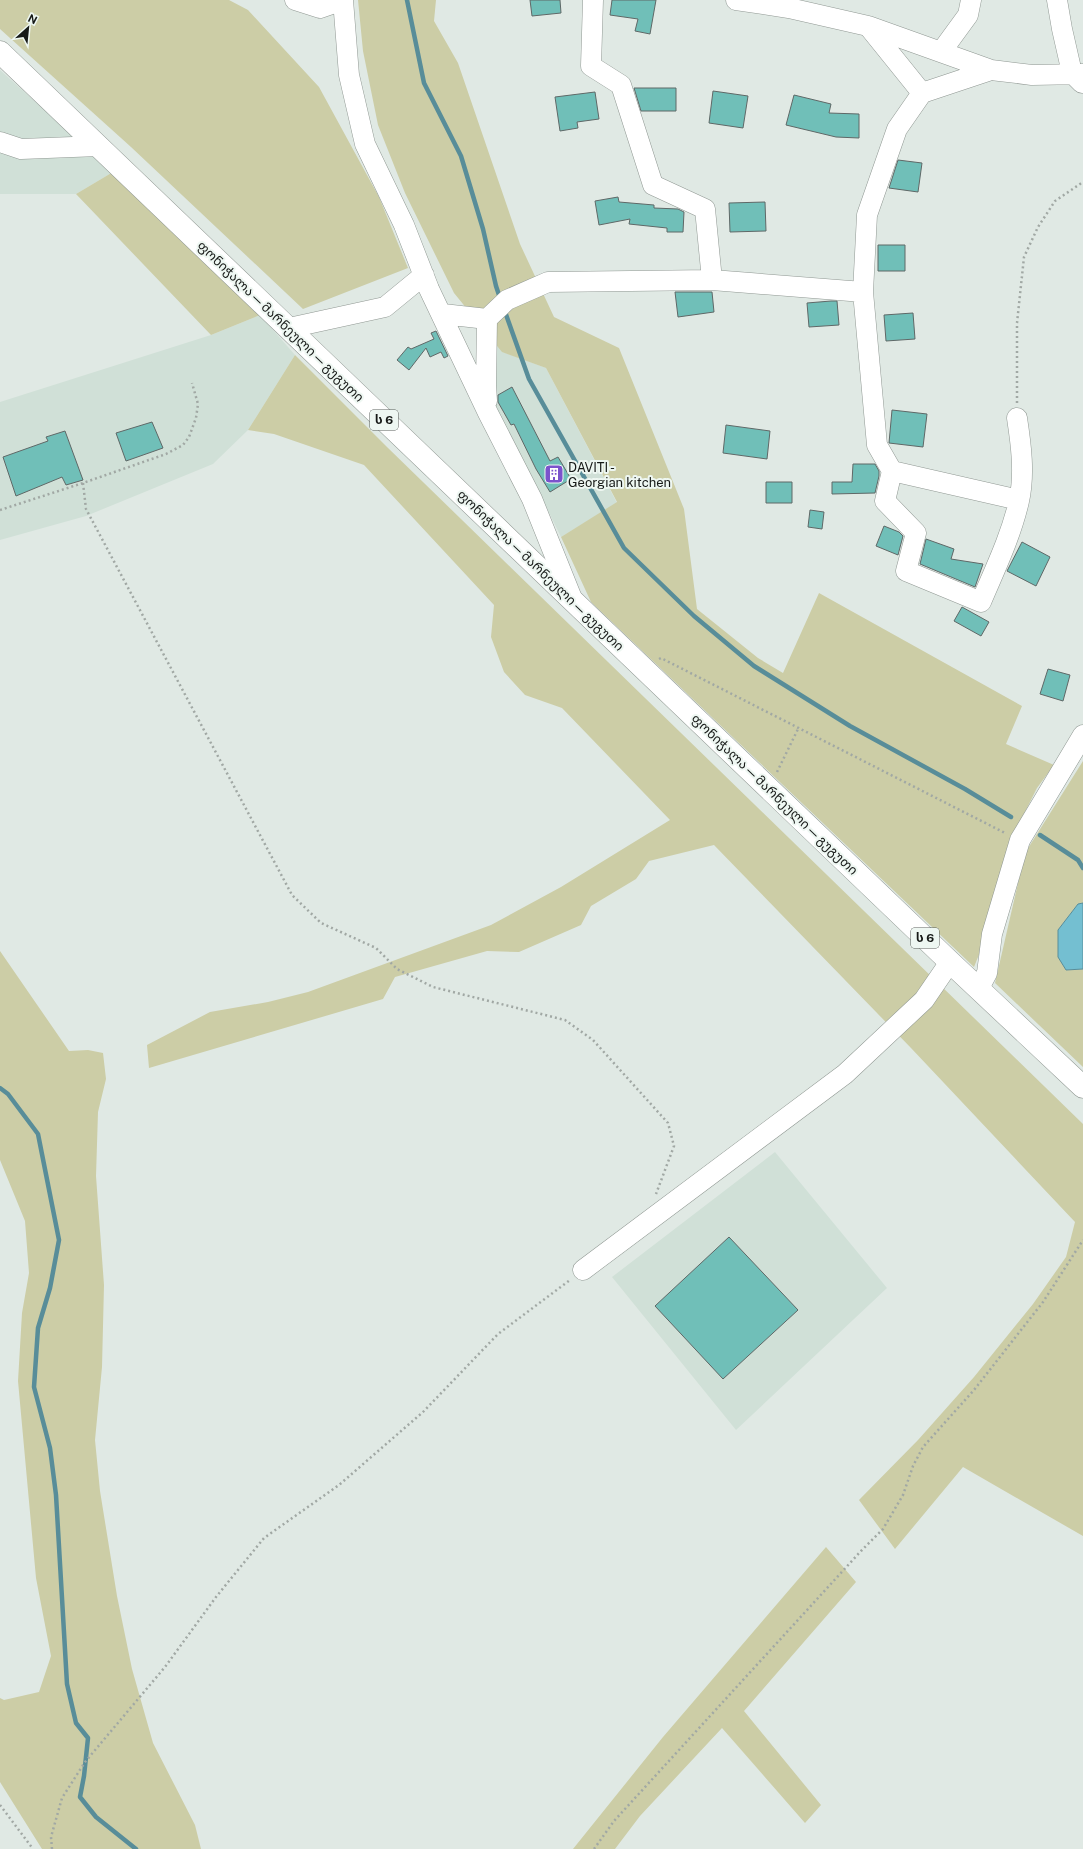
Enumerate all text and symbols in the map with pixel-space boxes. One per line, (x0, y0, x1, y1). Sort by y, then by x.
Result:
north arrow (8, 8, 48, 48)
text: N (26, 12, 39, 26)
street label: ფონიჭალა — მარნეული — გუგუთი (194, 238, 367, 406)
road number: ს 6 (370, 410, 398, 430)
place label: DAVITI - Georgian kitchen (568, 460, 671, 490)
building icon: DAVITI - Georgian kitchen (543, 463, 565, 485)
street label: ფონიჭალა — მარნეული — გუგუთი (454, 487, 627, 655)
street label: ფონიჭალა — მარნეული — გუგუთი (688, 711, 861, 879)
road number: ს 6 (911, 928, 939, 948)

